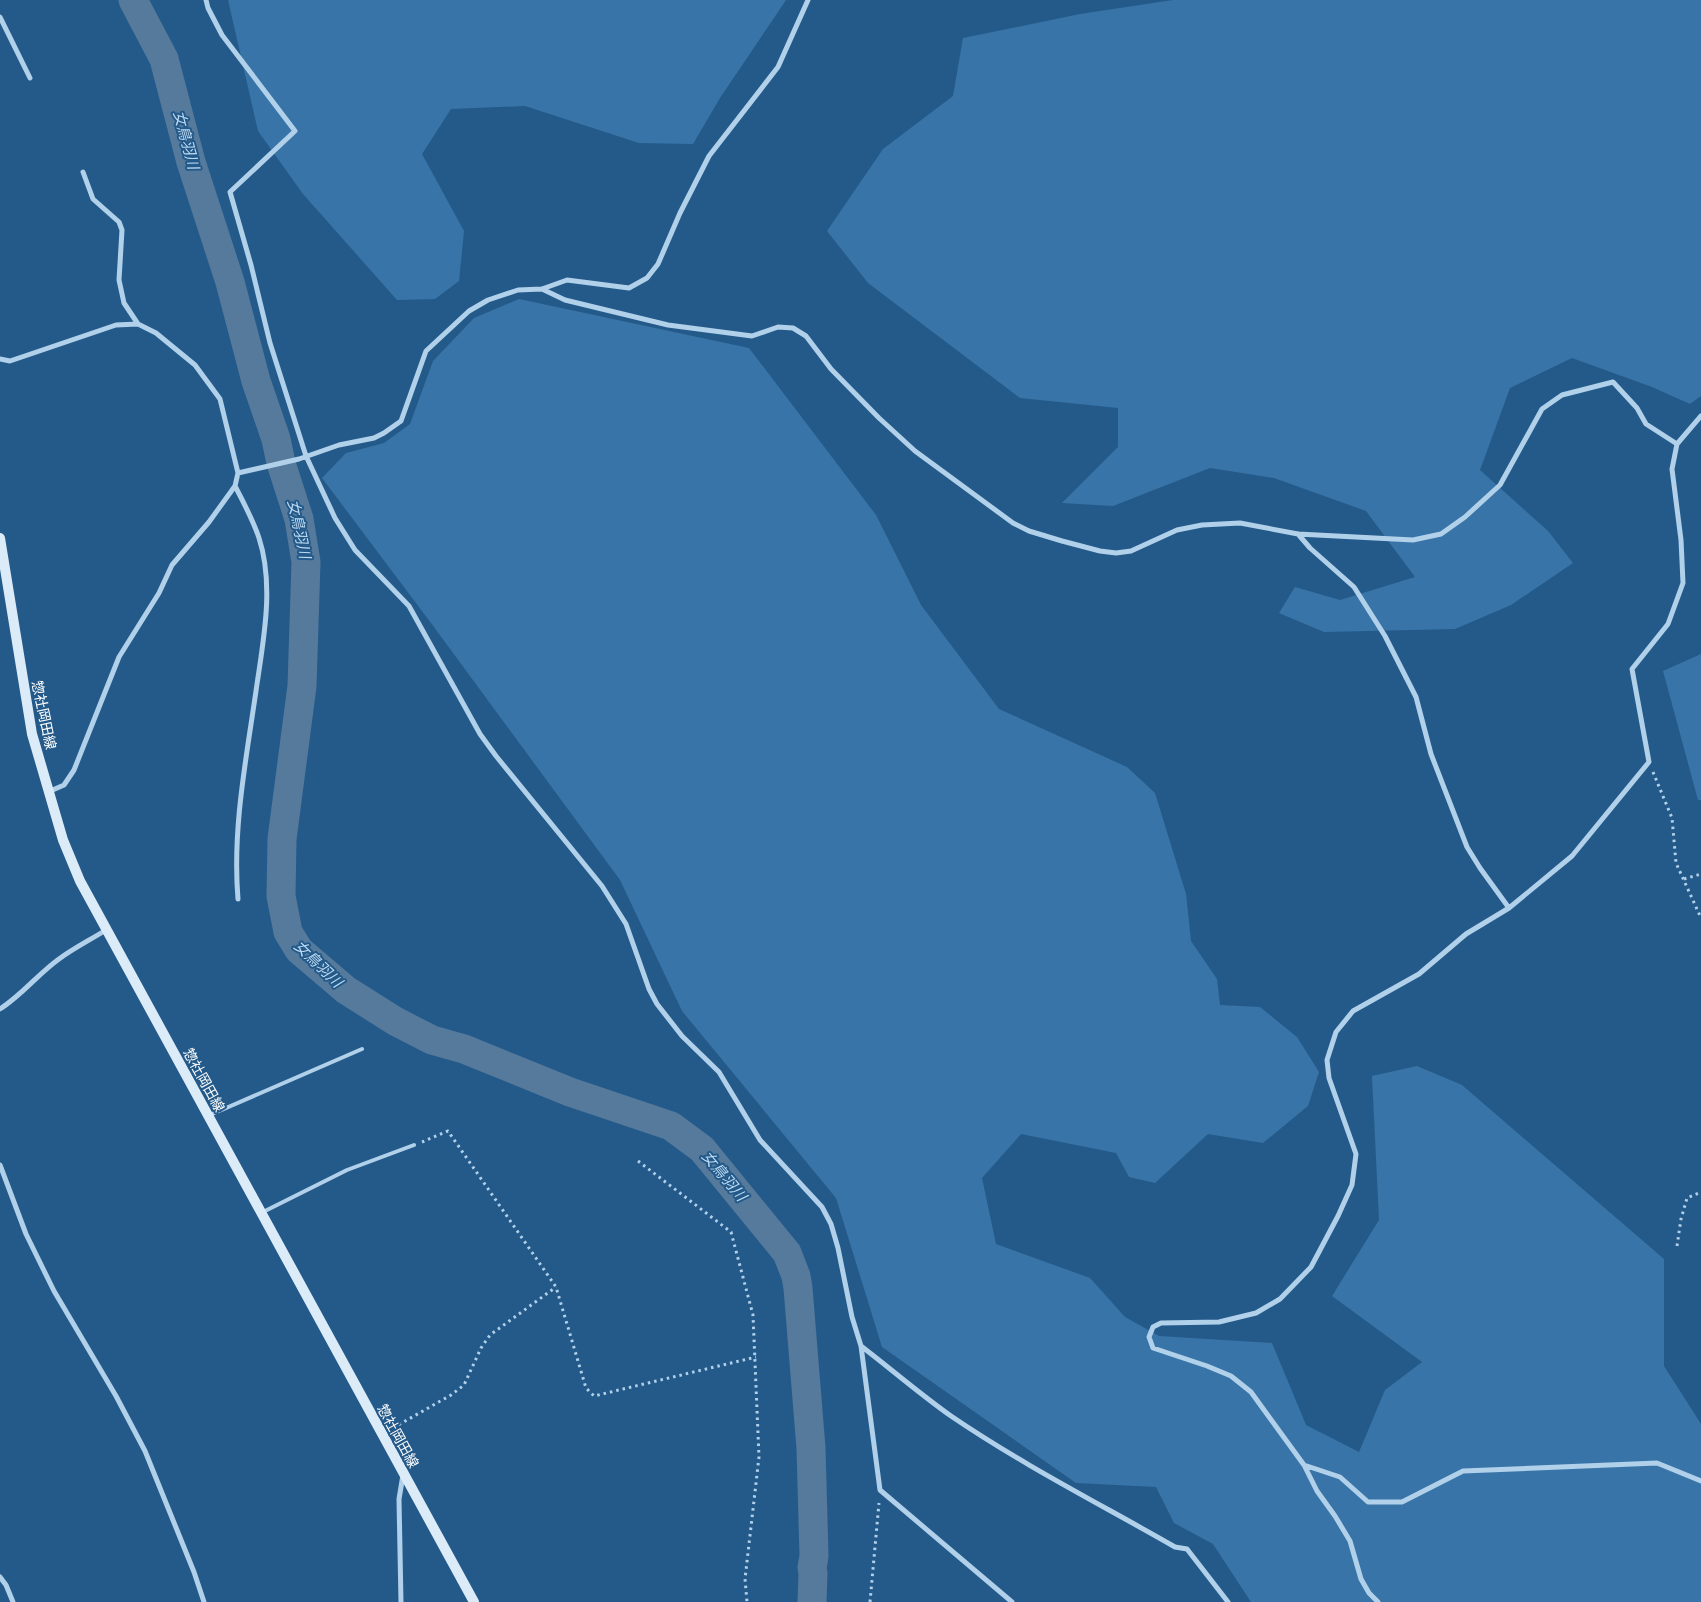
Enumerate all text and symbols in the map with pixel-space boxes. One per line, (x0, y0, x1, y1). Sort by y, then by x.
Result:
water label: 女鳥羽川 (170, 109, 203, 173)
water label: 女鳥羽川 (284, 498, 314, 562)
street label: 惣社岡田線 (29, 679, 59, 751)
water label: 女鳥羽川 (290, 937, 347, 993)
street label: 惣社岡田線 (180, 1046, 228, 1114)
water label: 女鳥羽川 (698, 1147, 751, 1206)
street label: 惣社岡田線 (374, 1402, 422, 1470)

